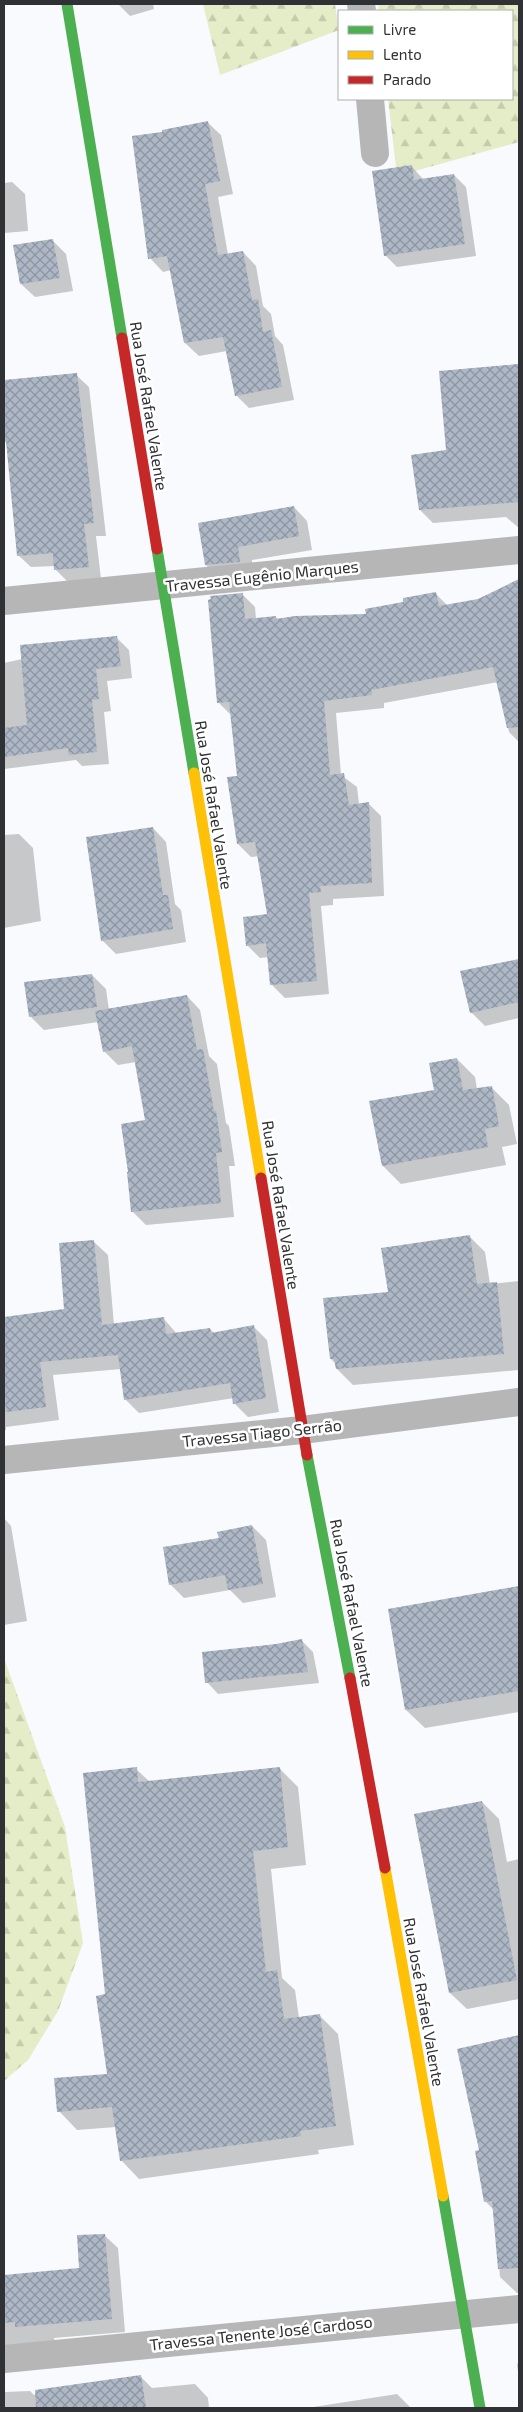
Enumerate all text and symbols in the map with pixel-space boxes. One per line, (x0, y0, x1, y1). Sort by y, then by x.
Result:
legend (338, 10, 513, 100)
text: Livre (383, 20, 416, 38)
text: Lento (383, 45, 422, 63)
text: Parado (383, 70, 431, 88)
street label: Rua José Rafael Valente (127, 320, 172, 492)
street label: Travessa Eugênio Marques (164, 556, 359, 595)
street label: Rua José Rafael Valente (192, 719, 237, 891)
street label: Rua José Rafael Valente (259, 1119, 304, 1291)
street label: Travessa Tiago Serrão (181, 1415, 343, 1450)
street label: Rua José Rafael Valente (327, 1517, 378, 1689)
street label: Rua José Rafael Valente (400, 1916, 449, 2088)
street label: Travessa Tenente José Cardoso (149, 2311, 373, 2354)

